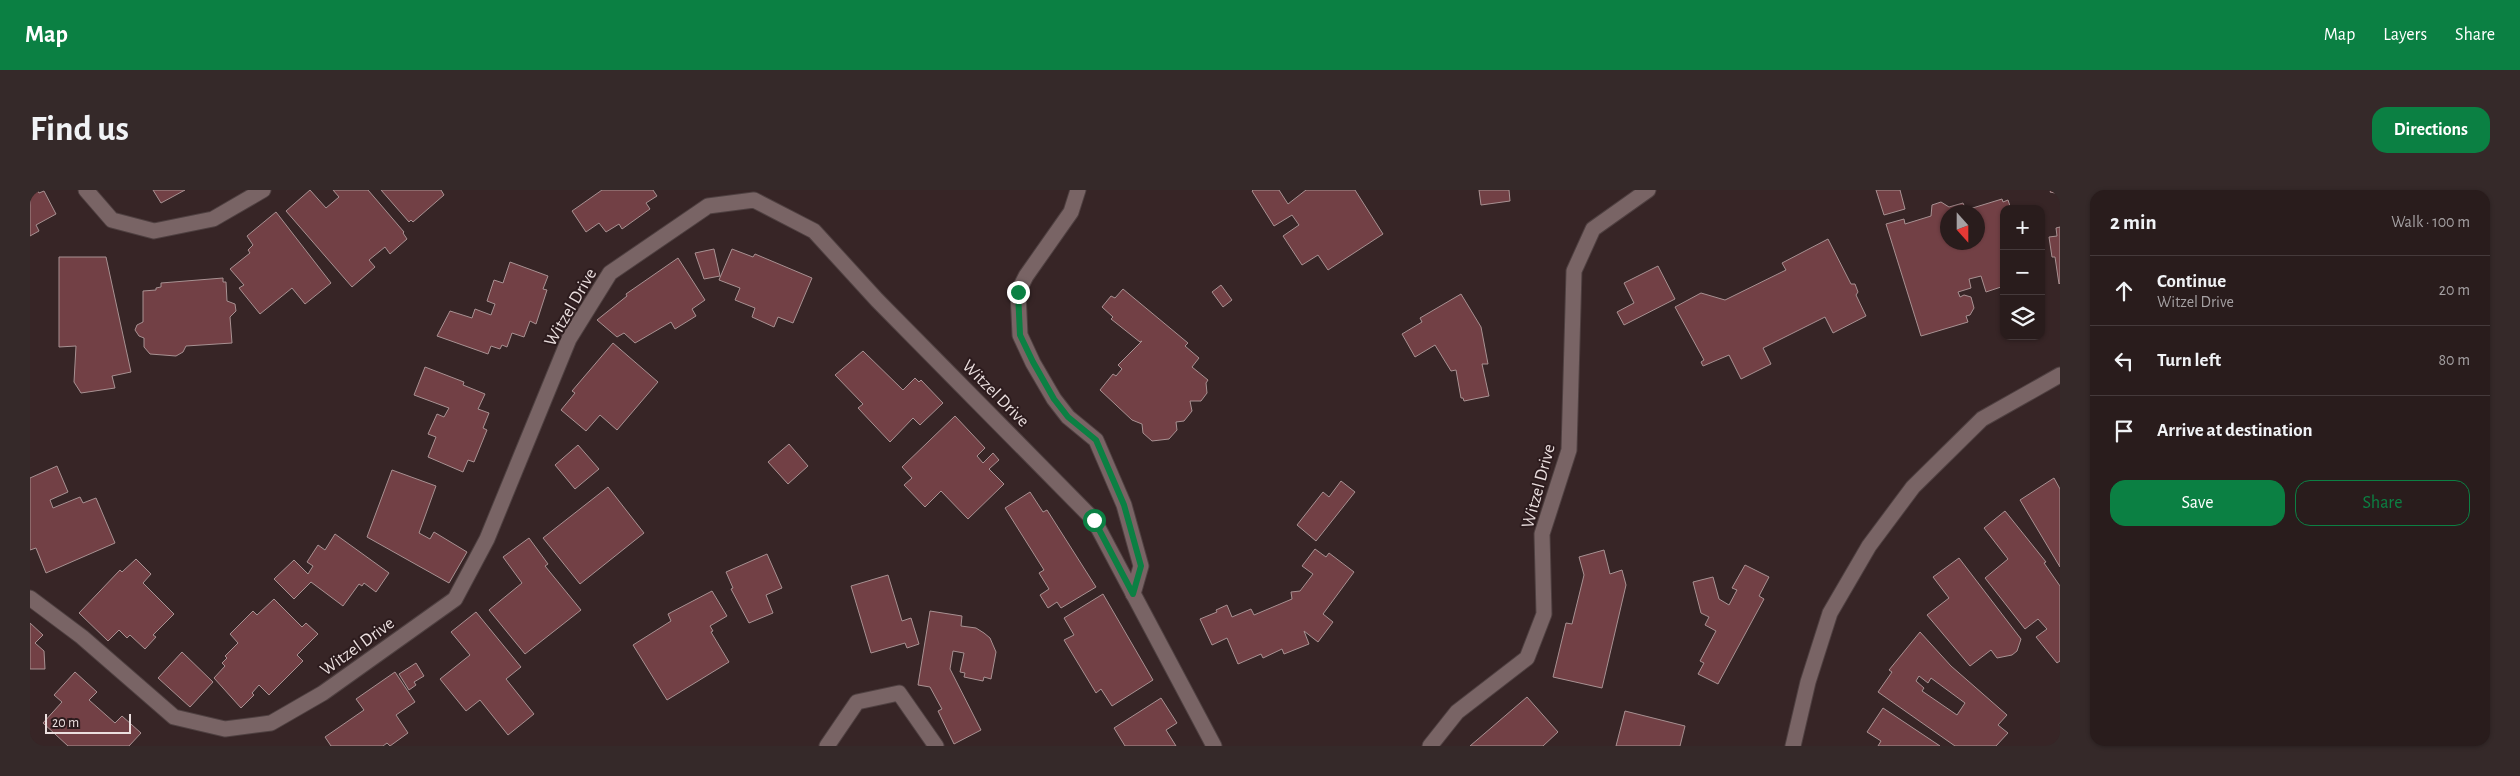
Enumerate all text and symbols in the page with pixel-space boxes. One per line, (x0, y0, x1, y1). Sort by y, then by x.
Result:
text: Map (25, 23, 68, 47)
text: Map (2324, 26, 2355, 44)
text: Layers (2383, 26, 2427, 44)
text: Share (2455, 26, 2495, 44)
button: Directions (2372, 107, 2490, 153)
text: Find us (30, 112, 129, 147)
north arrow (1940, 205, 1985, 250)
map controls (2000, 205, 2045, 340)
button: + (2000, 205, 2045, 250)
text: 2 min (2110, 212, 2157, 233)
text: Walk · 100 m (2391, 214, 2470, 230)
button: − (2000, 250, 2045, 295)
street label: Witzel Drive (541, 266, 600, 349)
text: Continue (2157, 272, 2226, 291)
icon: ahead (2110, 277, 2138, 305)
route end (1007, 281, 1030, 304)
text: 20 m (2439, 282, 2470, 298)
text: Witzel Drive (2157, 294, 2234, 310)
button: layers (2000, 295, 2045, 340)
icon: left (2110, 347, 2138, 375)
text: Turn left (2157, 351, 2221, 370)
text: 80 m (2439, 352, 2470, 368)
street label: Witzel Drive (958, 357, 1032, 431)
icon: arrive (2110, 417, 2138, 445)
text: Arrive at destination (2157, 421, 2313, 440)
street label: Witzel Drive (1519, 442, 1559, 530)
button: Save (2110, 480, 2285, 526)
button: Share (2295, 480, 2470, 526)
route start (1083, 509, 1106, 532)
street label: Witzel Drive (317, 614, 398, 680)
scale bar (45, 711, 131, 734)
text: 20 m (52, 716, 79, 730)

